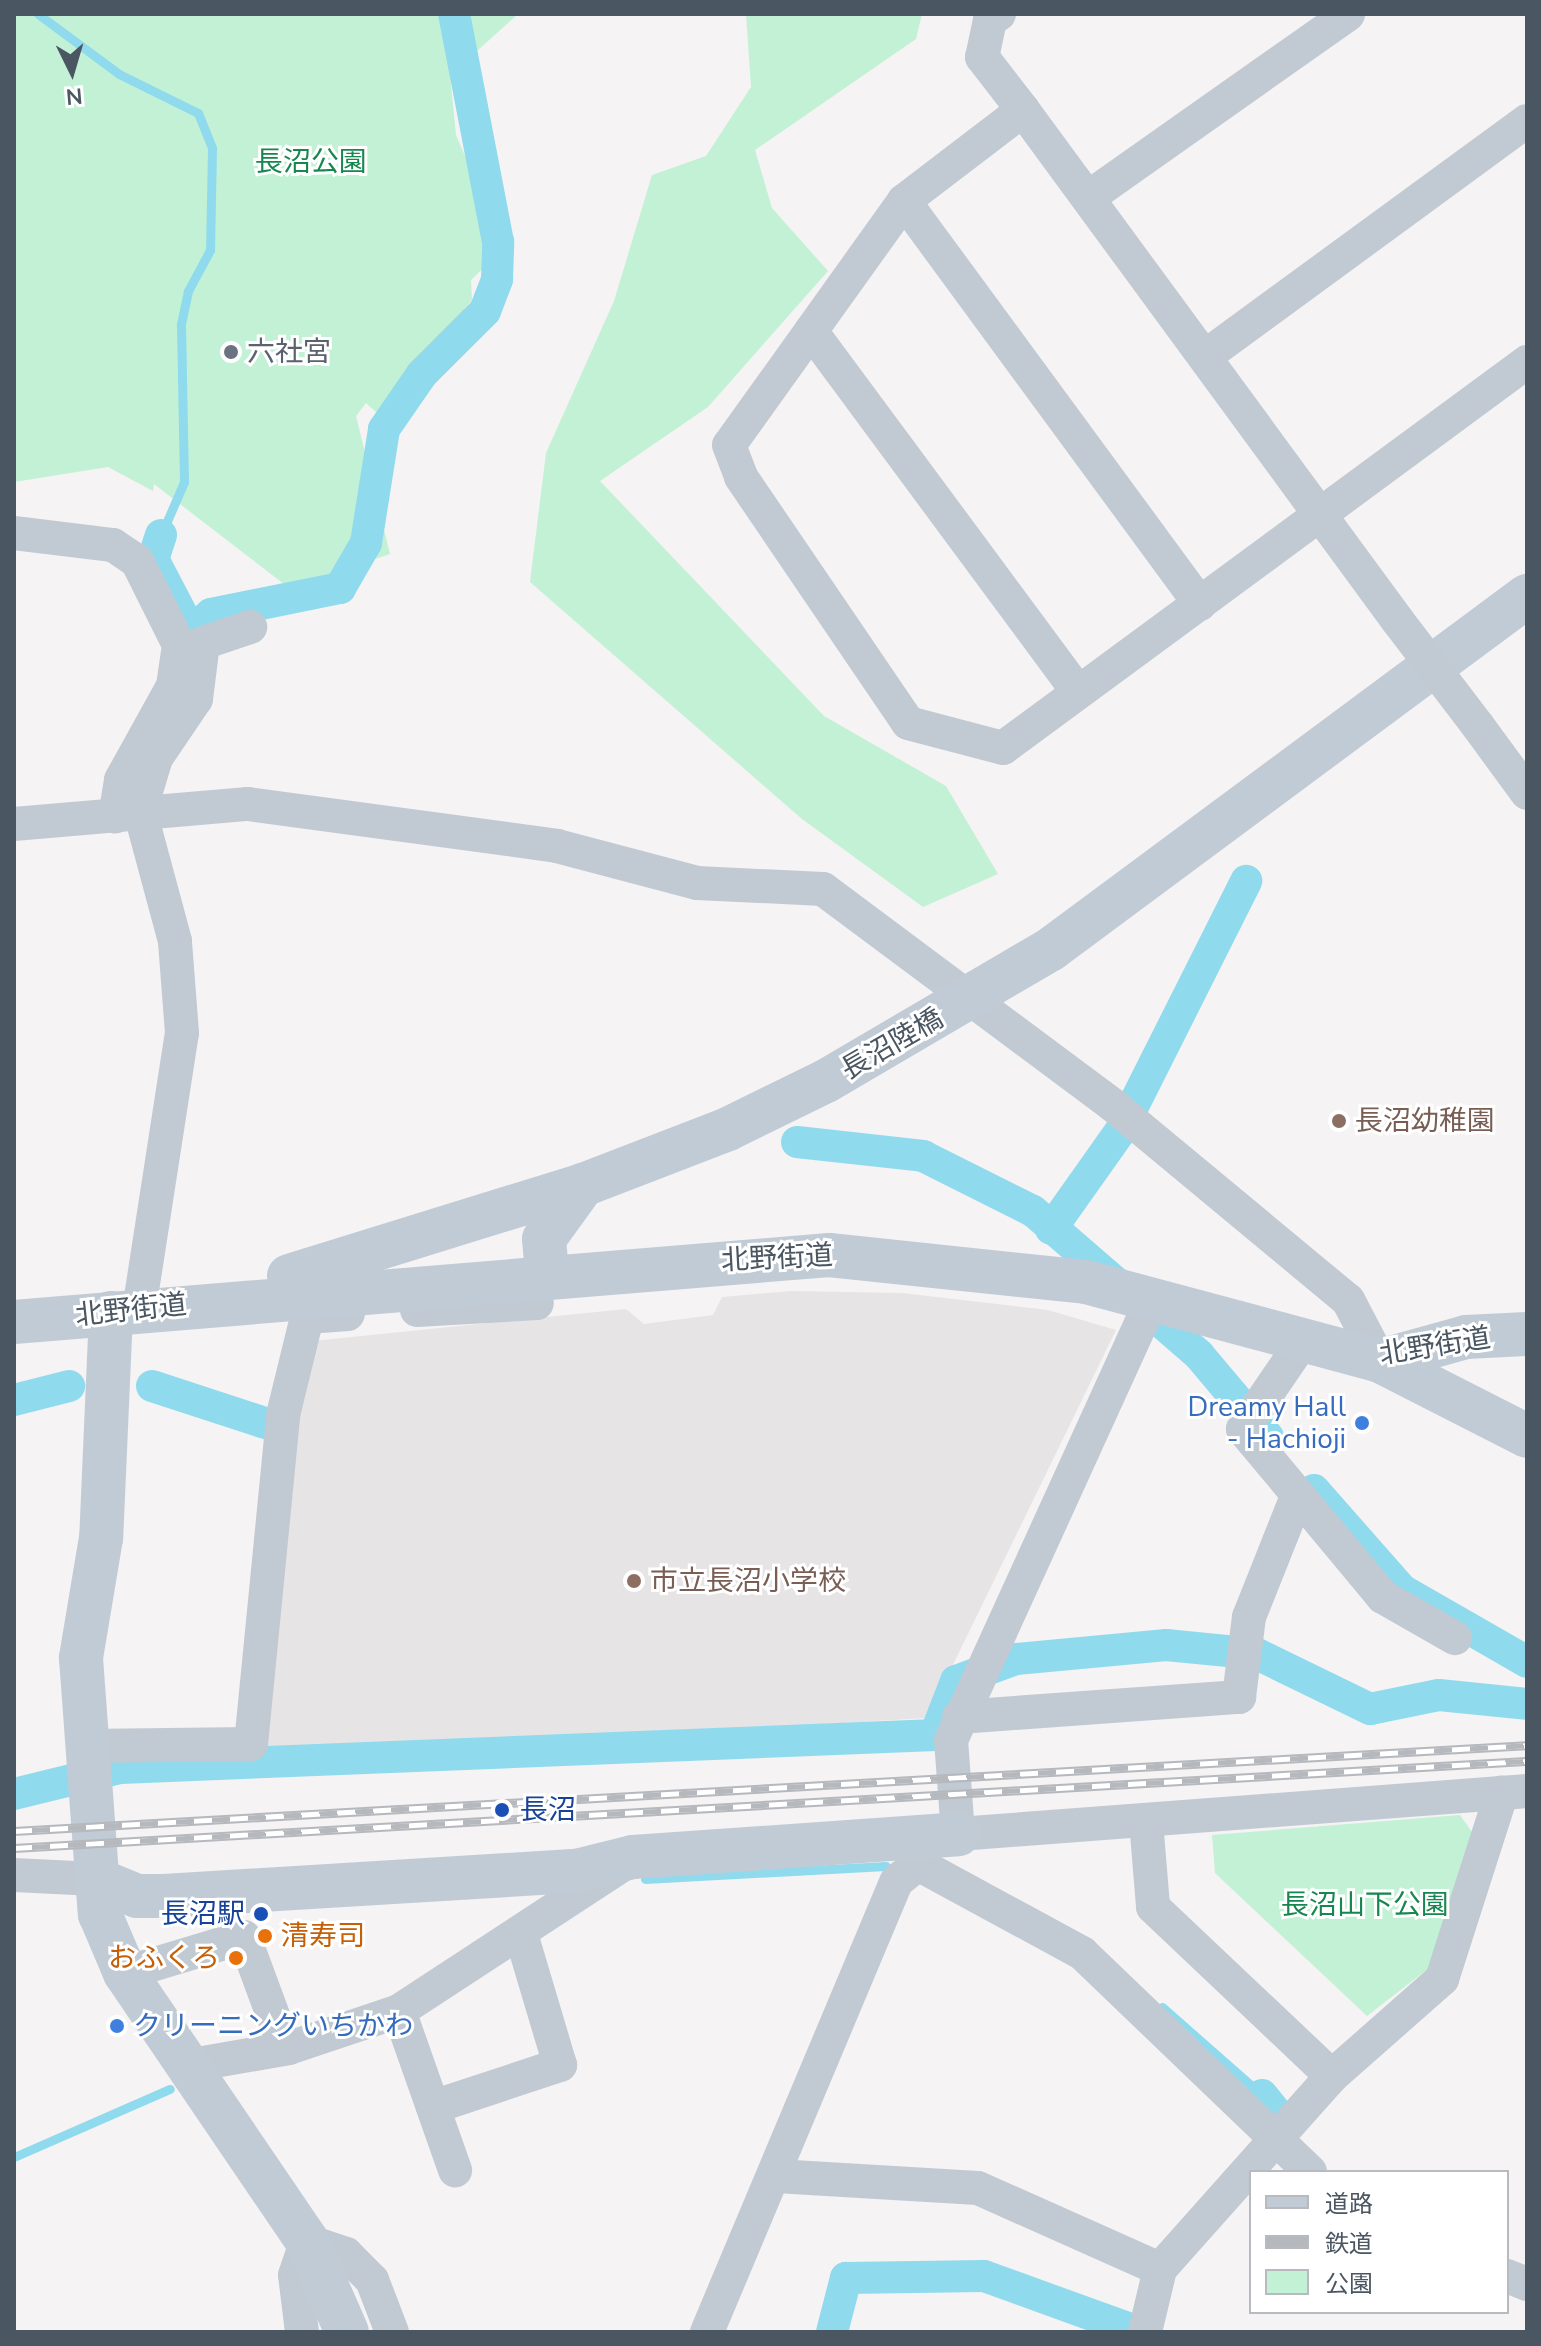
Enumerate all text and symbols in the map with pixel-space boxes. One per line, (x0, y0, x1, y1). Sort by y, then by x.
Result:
north arrow (32, 32, 112, 112)
text: N (65, 80, 84, 112)
park label: 長沼公園 (255, 145, 367, 179)
place label: 六社宮 (247, 335, 331, 369)
marker: 六社宮 (222, 343, 240, 361)
street label: 長沼陸橋 (835, 1001, 949, 1087)
place label: 長沼幼稚園 (1355, 1104, 1495, 1138)
marker: 長沼幼稚園 (1330, 1112, 1348, 1130)
street label: 北野街道 (720, 1238, 834, 1278)
street label: 北野街道 (74, 1287, 188, 1333)
street label: 北野街道 (1377, 1321, 1493, 1371)
place label: Dreamy Hall - Hachioji (1188, 1390, 1346, 1456)
marker: Dreamy Hall - Hachioji (1353, 1414, 1371, 1432)
place label: 市立長沼小学校 (650, 1564, 846, 1598)
marker: 市立長沼小学校 (625, 1572, 643, 1590)
place label: 長沼 (520, 1793, 576, 1827)
marker: 長沼 (491, 1799, 513, 1821)
park label: 長沼山下公園 (1281, 1888, 1449, 1922)
place label: 長沼駅 (161, 1897, 245, 1931)
marker: 長沼駅 (252, 1905, 270, 1923)
place label: 清寿司 (281, 1919, 365, 1953)
marker: 清寿司 (256, 1927, 274, 1945)
place label: おふくろ (108, 1941, 220, 1975)
marker: おふくろ (227, 1949, 245, 1967)
place label: クリーニングいちかわ (133, 2009, 413, 2043)
marker: クリーニングいちかわ (108, 2017, 126, 2035)
legend (1249, 2170, 1509, 2314)
text: 道路 (1325, 2188, 1373, 2220)
text: 鉄道 (1325, 2228, 1373, 2260)
text: 公園 (1325, 2268, 1373, 2300)

